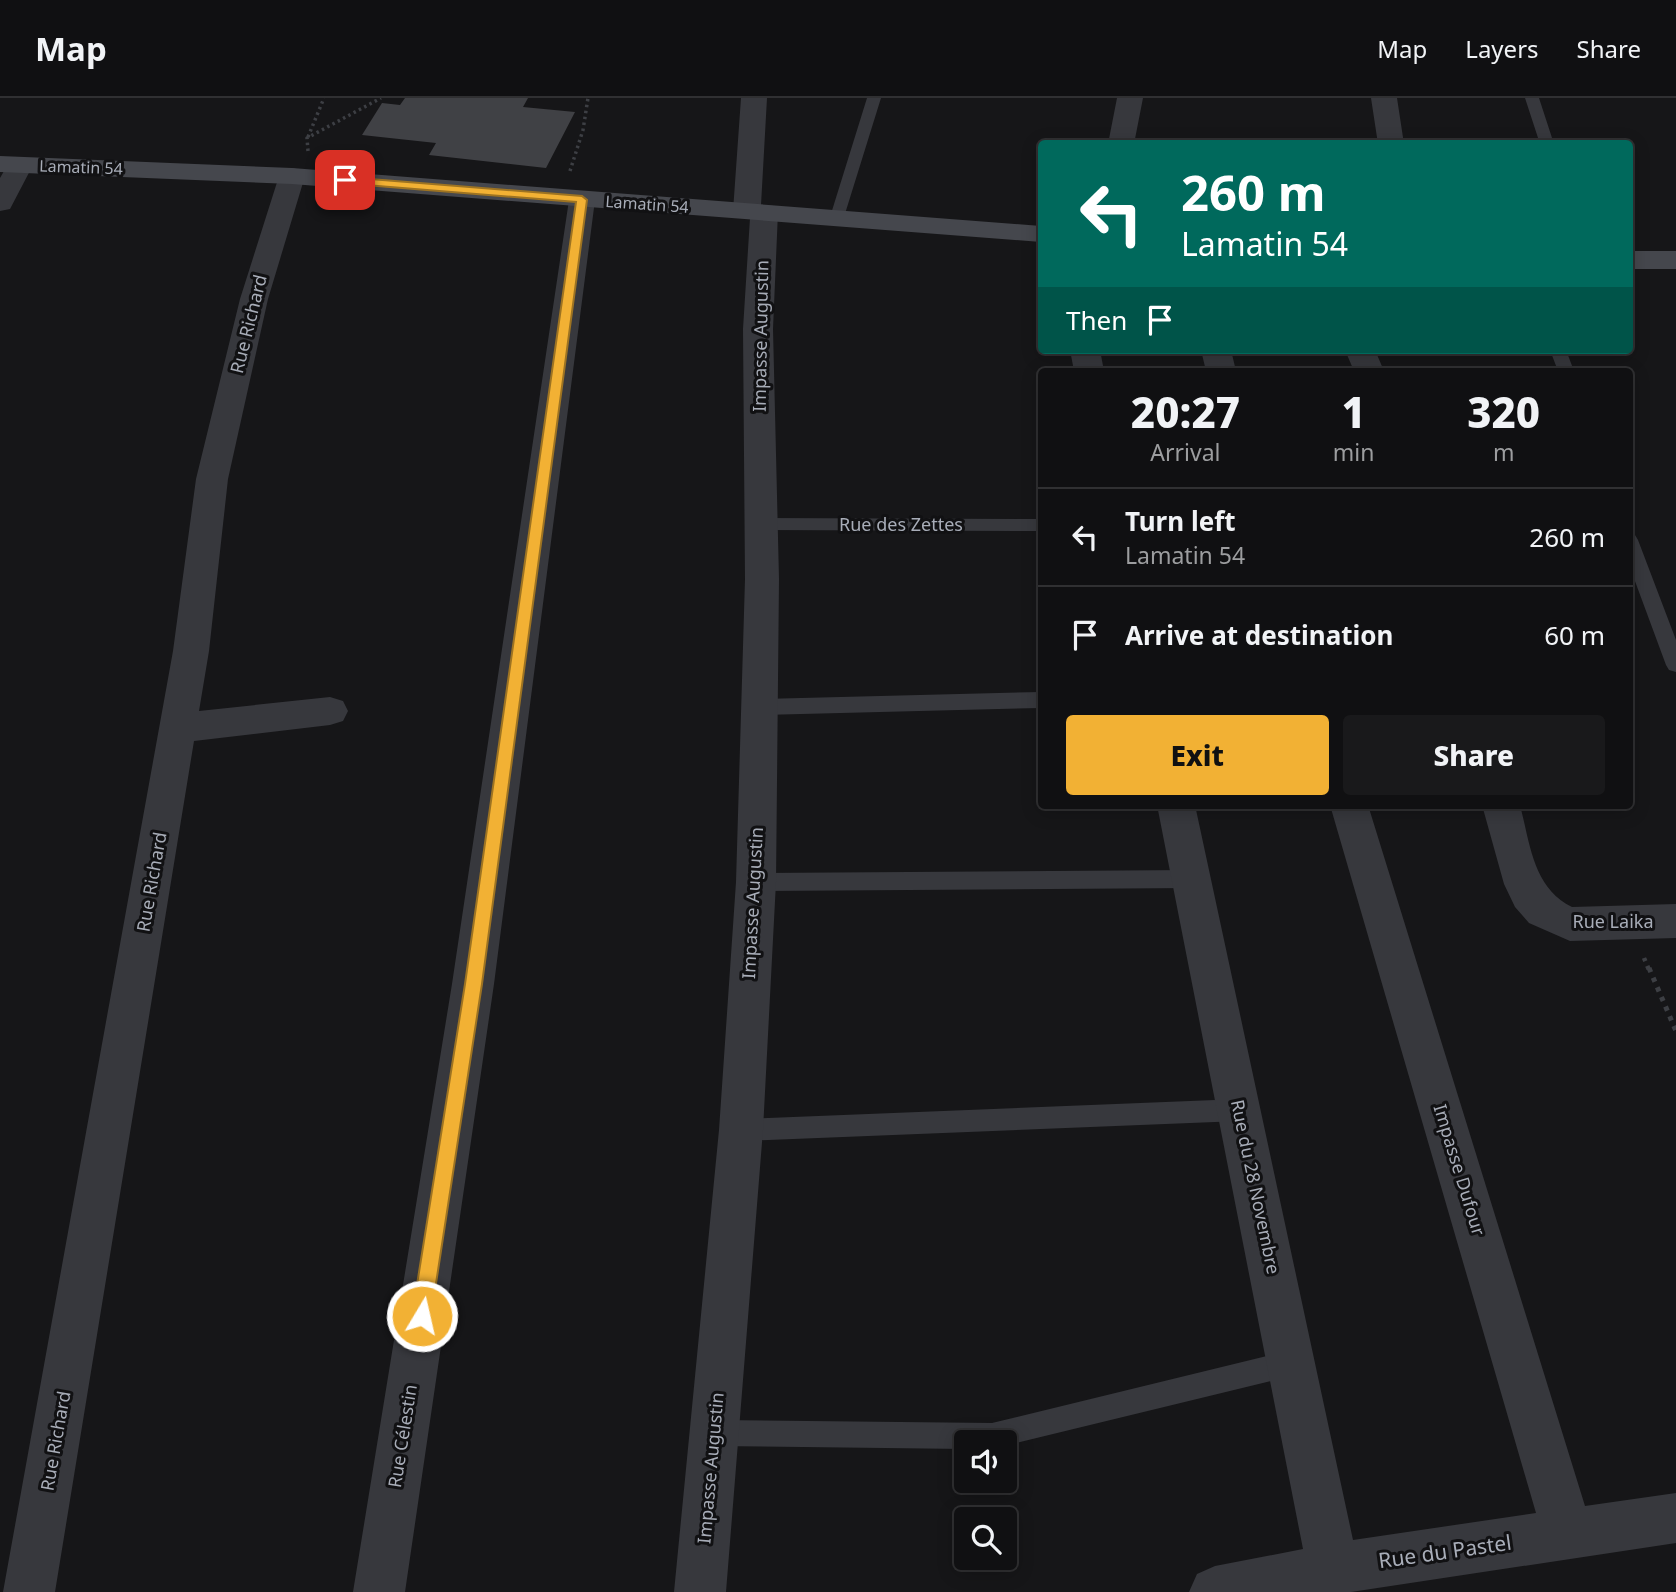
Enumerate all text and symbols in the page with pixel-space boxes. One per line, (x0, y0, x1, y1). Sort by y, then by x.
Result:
text: Map (35, 26, 107, 71)
text: Map (1377, 32, 1427, 65)
text: Layers (1465, 32, 1539, 65)
text: Share (1577, 32, 1641, 65)
pin (315, 150, 375, 210)
street label: Lamatin 54 (39, 155, 123, 179)
text: 260 m (1181, 159, 1326, 225)
icon: arrive (326, 161, 364, 199)
icon: left (1066, 168, 1157, 259)
street label: Lamatin 54 (605, 190, 689, 218)
text: Lamatin 54 (1181, 222, 1348, 265)
street label: Impasse Augustin (747, 260, 773, 412)
street label: Rue Richard (224, 272, 272, 376)
icon: arrive (1141, 301, 1179, 339)
text: Then (1066, 302, 1127, 338)
text: 20:27 (1131, 383, 1240, 440)
text: 1 (1341, 383, 1366, 440)
text: 320 (1467, 383, 1540, 440)
text: Arrival (1150, 436, 1220, 468)
text: min (1333, 436, 1374, 468)
text: m (1493, 436, 1514, 468)
text: Turn left (1125, 503, 1236, 539)
street label: Rue des Zettes (839, 512, 963, 536)
icon: left (1066, 518, 1104, 556)
text: 260 m (1529, 519, 1605, 555)
text: Lamatin 54 (1125, 539, 1245, 571)
icon: arrive (1066, 616, 1104, 654)
text: Arrive at destination (1125, 617, 1394, 653)
text: 60 m (1544, 617, 1605, 653)
button: Exit (1066, 715, 1329, 795)
button: Share (1343, 715, 1605, 795)
street label: Impasse Augustin (736, 826, 768, 979)
street label: Rue Richard (130, 830, 172, 934)
street label: Rue Laika (1572, 909, 1654, 933)
street label: Rue du 28 Novembre (1226, 1097, 1286, 1276)
street label: Impasse Dufour (1429, 1101, 1491, 1239)
position arrow (385, 1279, 459, 1353)
street label: Rue Célestin (382, 1382, 422, 1489)
street label: Rue Richard (34, 1389, 76, 1493)
street label: Impasse Augustin (691, 1391, 729, 1545)
map controls (954, 1430, 1017, 1570)
button: sound (954, 1430, 1017, 1493)
button: search (954, 1507, 1017, 1570)
street label: Rue du Pastel (1377, 1528, 1513, 1574)

